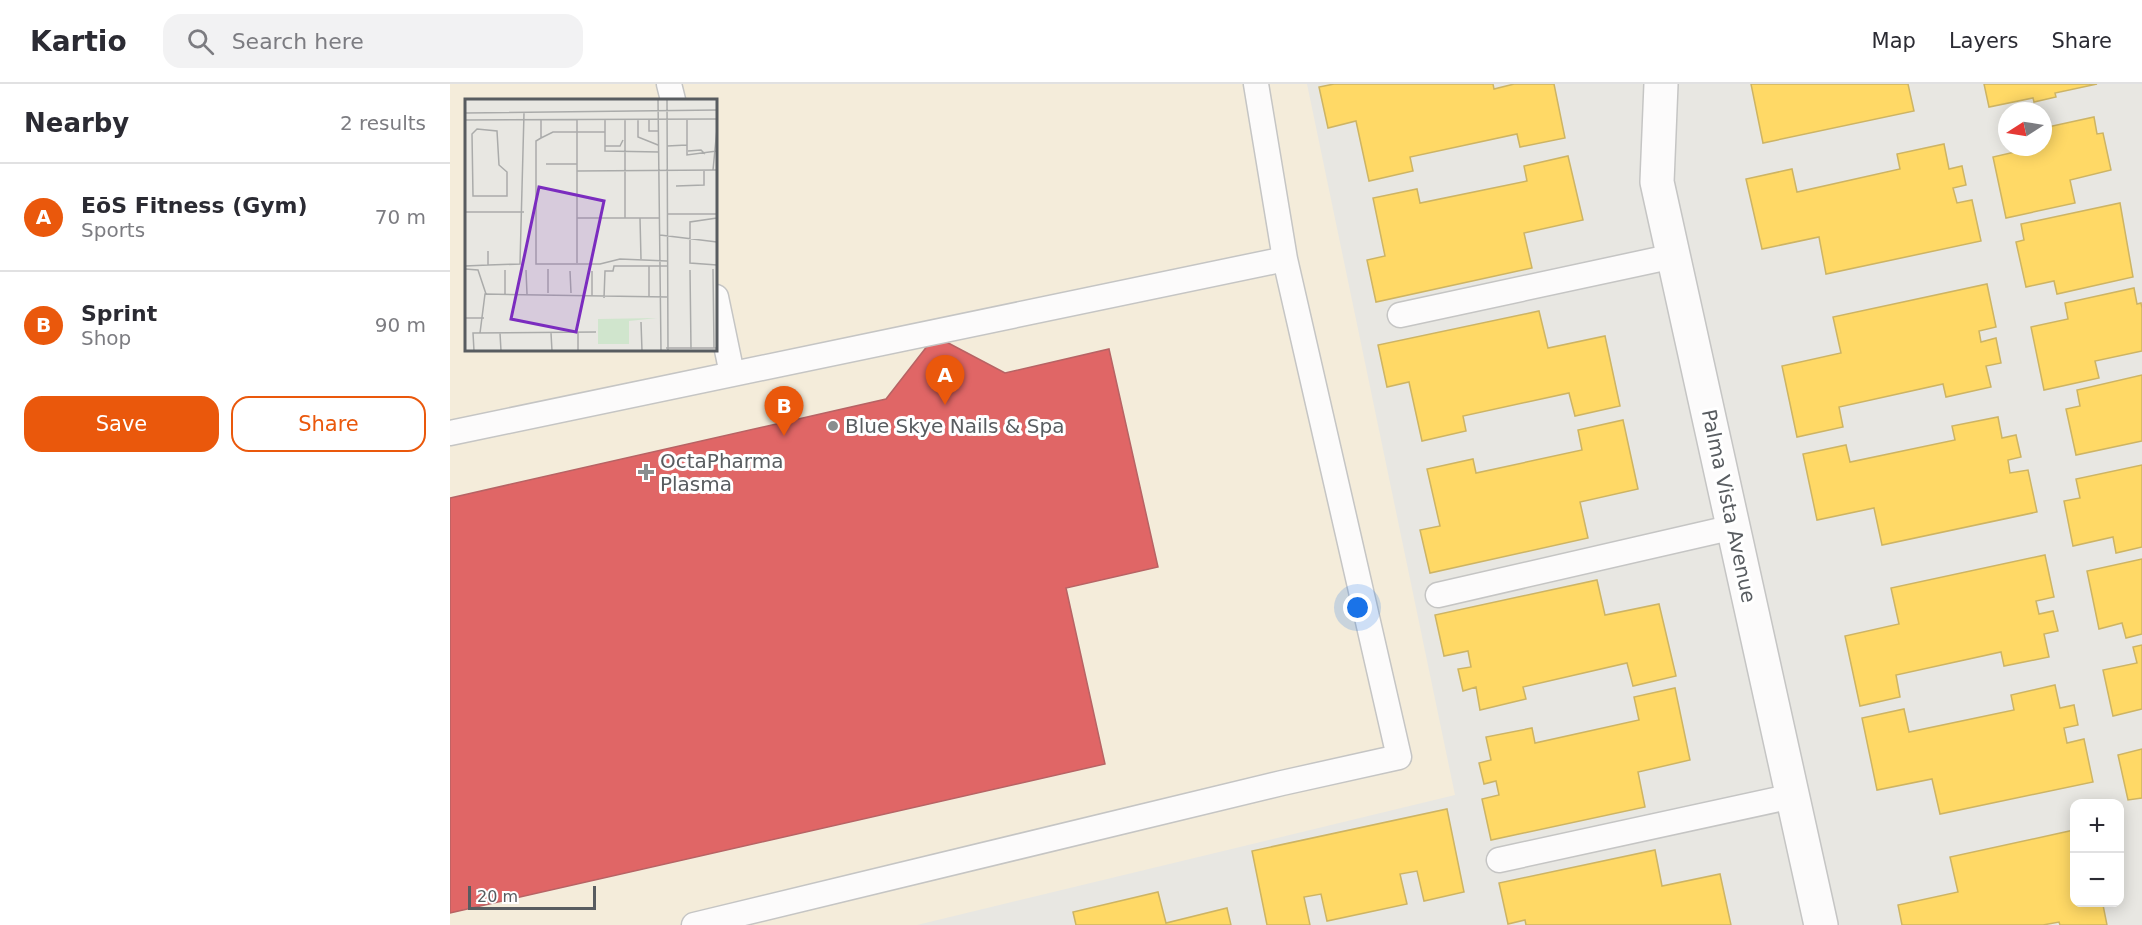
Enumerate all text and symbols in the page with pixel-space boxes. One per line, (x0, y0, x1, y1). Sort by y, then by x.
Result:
search box (163, 14, 583, 68)
text: Kartio (30, 25, 127, 58)
icon: search (184, 25, 217, 58)
text: Search here (232, 29, 364, 54)
text: Map (1872, 29, 1916, 53)
text: Layers (1949, 29, 2018, 53)
text: Share (2051, 29, 2112, 53)
inset map (465, 99, 717, 351)
north arrow (1998, 102, 2052, 156)
text: Nearby (24, 108, 129, 138)
text: 2 results (340, 111, 426, 135)
text: EōS Fitness (Gym) (81, 193, 308, 218)
text: A (36, 205, 51, 229)
text: 70 m (375, 205, 426, 229)
text: Sports (81, 218, 145, 242)
text: Sprint (81, 301, 157, 326)
text: B (36, 313, 51, 337)
text: 90 m (375, 313, 426, 337)
text: Shop (81, 326, 131, 350)
pin: A (926, 356, 964, 405)
pin: B (764, 386, 804, 436)
button: Save (24, 396, 219, 452)
button: Share (231, 396, 426, 452)
street label: Palma Vista Avenue (1697, 407, 1761, 605)
place label: Blue Skye Nails & Spa (845, 414, 1064, 438)
marker: Blue Skye Nails & Spa (826, 419, 840, 433)
place label: OctaPharma Plasma (660, 449, 783, 496)
marker: OctaPharma Plasma (637, 463, 655, 481)
your location (1343, 593, 1372, 622)
map controls (2070, 799, 2124, 907)
button: + (2070, 799, 2124, 853)
button: − (2070, 853, 2124, 907)
scale bar (468, 883, 596, 910)
text: 20 m (477, 887, 518, 906)

